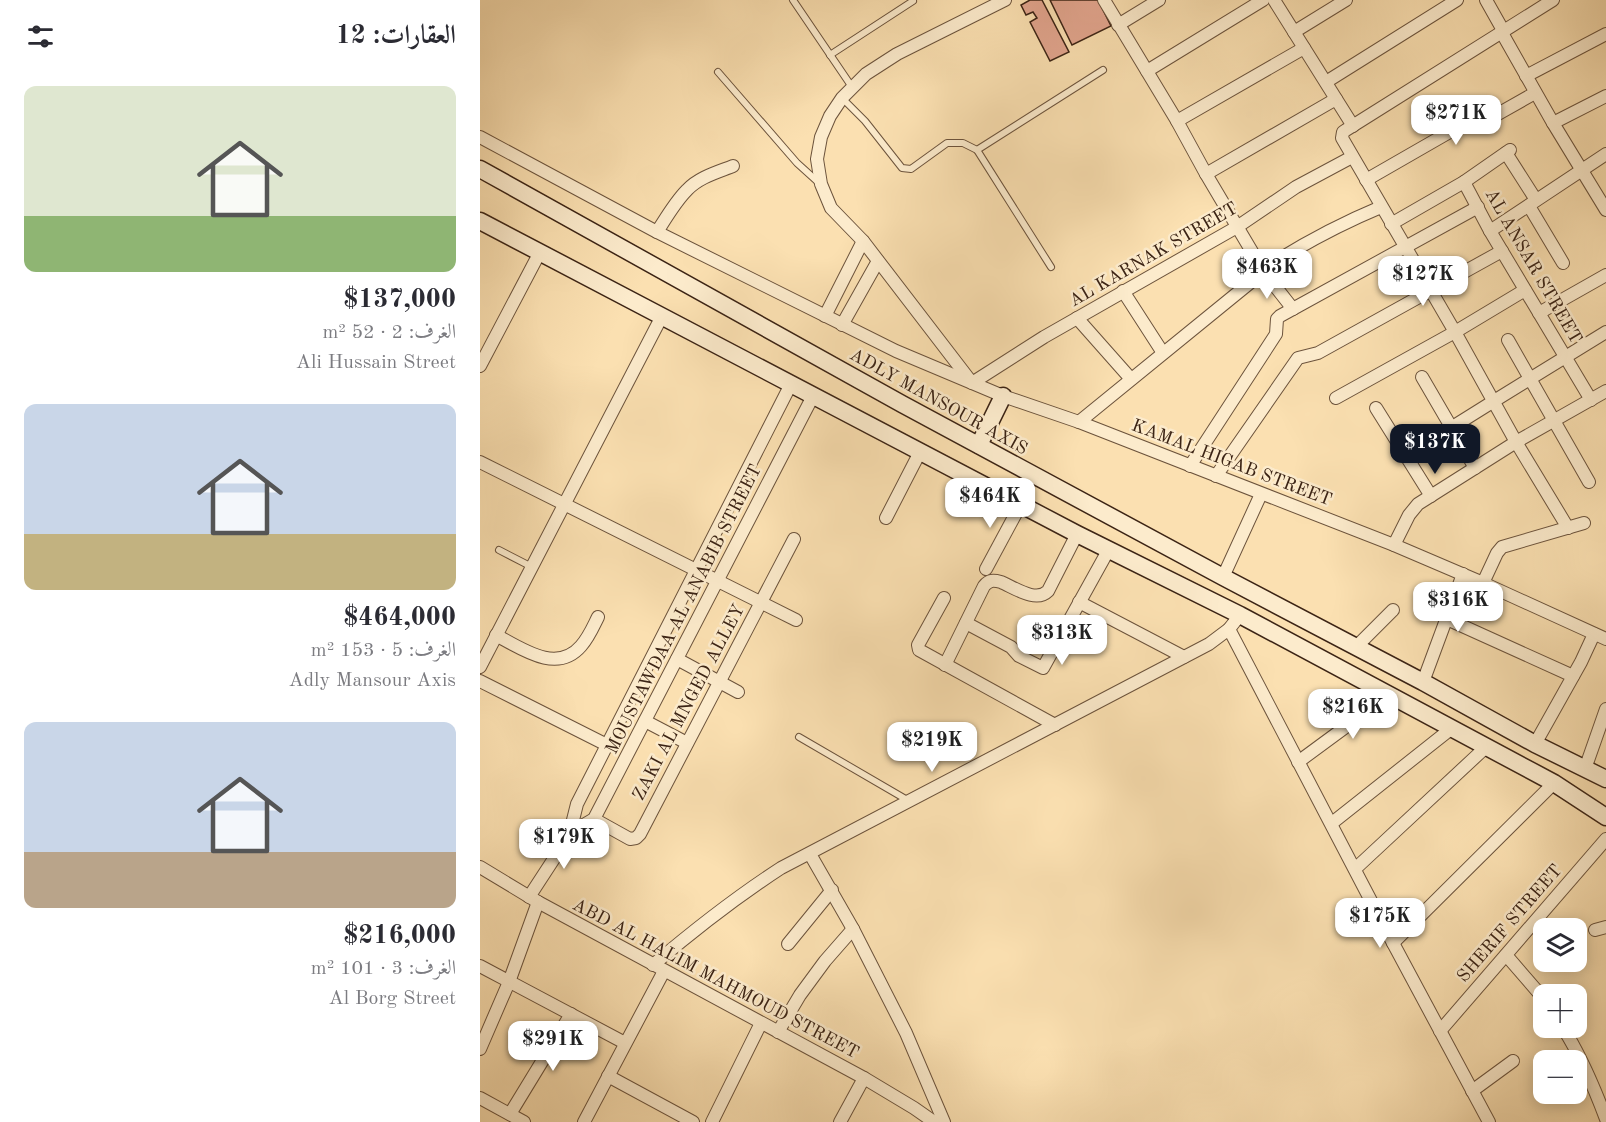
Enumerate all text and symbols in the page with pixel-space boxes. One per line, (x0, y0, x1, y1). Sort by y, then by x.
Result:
icon: filters (24, 20, 57, 53)
text: العقارات: 12 (336, 23, 456, 49)
pin: $271K (1414, 95, 1498, 146)
text: $271K (1425, 104, 1487, 124)
icon: home (186, 125, 294, 233)
street label: AL ANSAR STREET (1481, 186, 1585, 347)
street label: AL KARNAK STREET (1066, 199, 1241, 311)
pin: $463K (1225, 249, 1309, 300)
pin: $127K (1381, 256, 1465, 307)
text: $463K (1236, 258, 1298, 278)
text: $127K (1392, 265, 1454, 285)
text: $137,000 (343, 287, 456, 313)
text: الغرف: 2 · 52 m² (322, 323, 456, 343)
street label: ADLY MANSOUR AXIS (847, 345, 1031, 458)
text: Ali Hussain Street (296, 353, 456, 373)
street label: KAMAL HIGAB STREET (1129, 416, 1334, 509)
pin: $137K (1393, 424, 1477, 475)
text: $137K (1404, 433, 1466, 453)
icon: home (186, 443, 294, 551)
street label: MOUSTAWDAA AL ANABIB STREET (603, 462, 765, 757)
pin: $464K (948, 478, 1032, 529)
text: $464K (959, 487, 1021, 507)
pin: $316K (1416, 582, 1500, 633)
text: $316K (1427, 591, 1489, 611)
street label: ZAKI AL MNGED ALLEY (630, 602, 748, 803)
text: $464,000 (343, 605, 456, 631)
pin: $313K (1020, 615, 1104, 666)
text: $313K (1031, 624, 1093, 644)
text: الغرف: 5 · 153 m² (311, 641, 456, 661)
text: Adly Mansour Axis (288, 671, 456, 691)
pin: $216K (1311, 689, 1395, 740)
text: $216K (1322, 698, 1384, 718)
pin: $219K (890, 722, 974, 773)
text: $219K (901, 731, 963, 751)
icon: home (186, 761, 294, 869)
pin: $179K (522, 819, 606, 870)
text: $179K (533, 828, 595, 848)
street label: SHERIF STREET (1454, 861, 1566, 986)
street label: ABD AL HALIM MAHMOUD STREET (569, 896, 862, 1062)
pin: $175K (1338, 898, 1422, 949)
text: $175K (1349, 907, 1411, 927)
map controls (1533, 918, 1587, 1104)
button: layers (1533, 918, 1587, 972)
text: $216,000 (343, 923, 456, 949)
text: الغرف: 3 · 101 m² (311, 959, 456, 979)
button: + (1533, 984, 1587, 1038)
text: Al Borg Street (328, 989, 456, 1009)
pin: $291K (511, 1021, 595, 1072)
text: $291K (522, 1030, 584, 1050)
button: − (1533, 1050, 1587, 1104)

